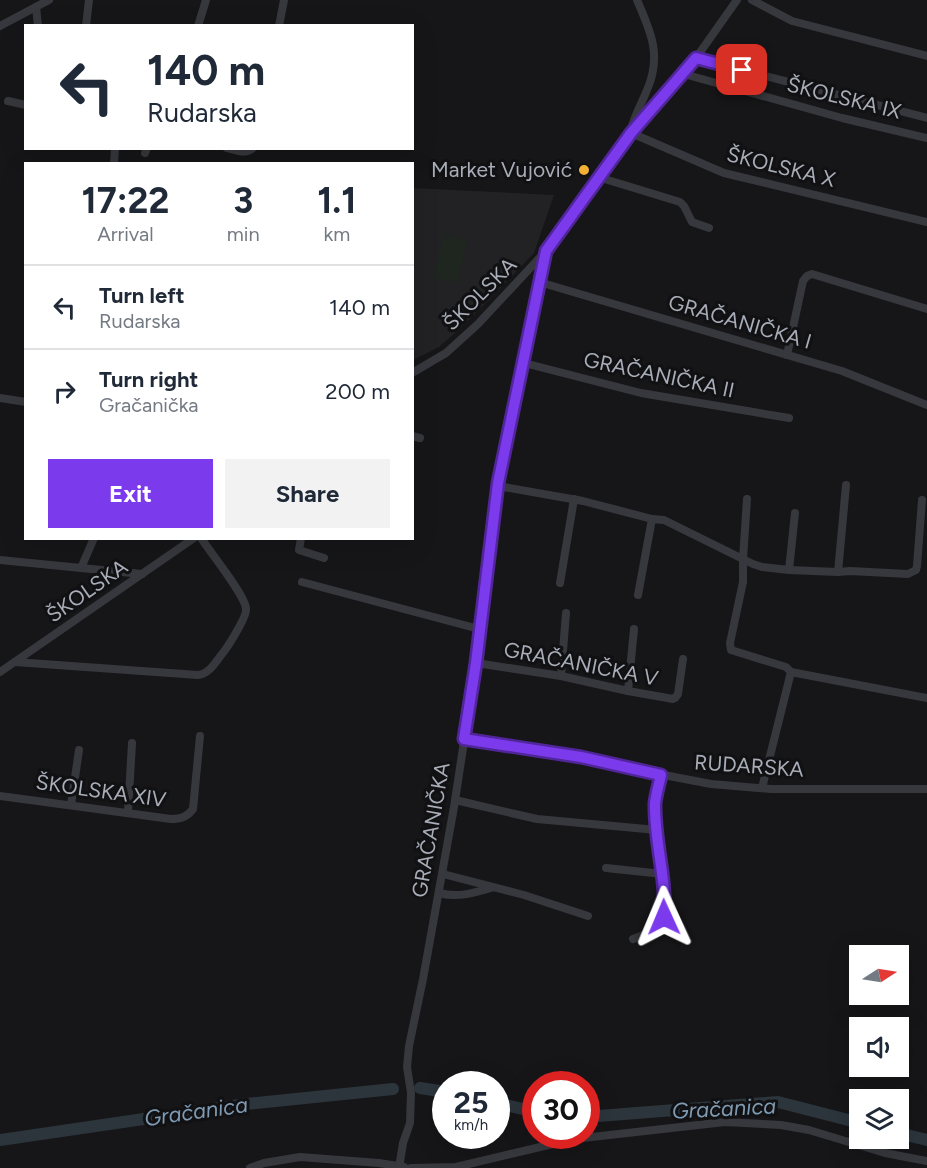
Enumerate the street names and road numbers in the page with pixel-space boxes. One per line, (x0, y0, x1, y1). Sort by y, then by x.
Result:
street label: ŠKOLSKA IX (785, 71, 904, 124)
street label: ŠKOLSKA X (724, 141, 838, 192)
street label: ŠKOLSKA (438, 252, 521, 335)
street label: GRAČANIČKA I (666, 289, 815, 354)
street label: GRAČANIČKA II (581, 346, 737, 403)
street label: ŠKOLSKA (42, 554, 132, 627)
street label: GRAČANIČKA V (502, 636, 661, 691)
street label: RUDARSKA (693, 749, 805, 782)
street label: GRAČANIČKA (406, 760, 455, 899)
street label: ŠKOLSKA XIV (34, 769, 168, 812)

